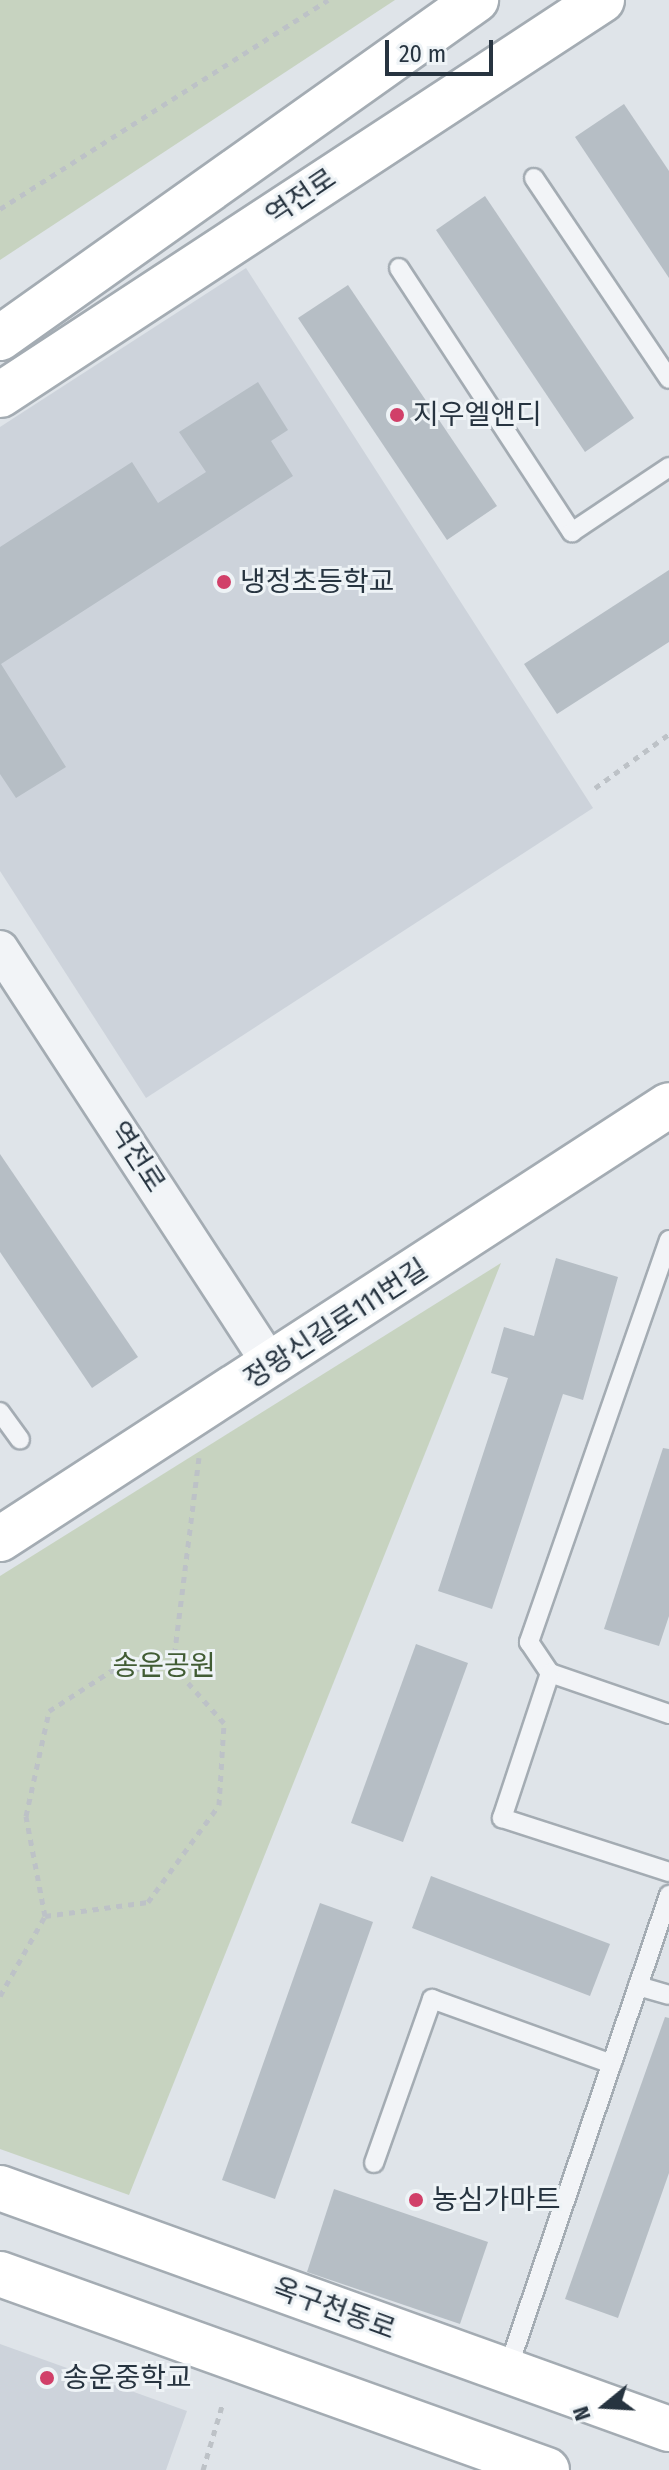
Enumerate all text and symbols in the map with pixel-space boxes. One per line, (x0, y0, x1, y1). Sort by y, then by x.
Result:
scale bar (389, 24, 497, 74)
text: 20 m (399, 40, 446, 68)
street label: 역전로 (260, 161, 342, 233)
place label: 지우엘앤디 (413, 398, 542, 432)
marker: 지우엘앤디 (388, 406, 406, 424)
place label: 냉정초등학교 (240, 565, 395, 599)
marker: 냉정초등학교 (215, 573, 233, 591)
street label: 역전로 (102, 1115, 172, 1199)
street label: 정왕신길로111번길 (238, 1252, 434, 1396)
park label: 송운공원 (112, 1649, 216, 1683)
place label: 농심가마트 (432, 2183, 561, 2217)
marker: 농심가마트 (407, 2191, 425, 2209)
street label: 옥구천동로 (268, 2271, 400, 2347)
place label: 송운중학교 (63, 2361, 192, 2395)
north arrow (565, 2366, 645, 2446)
marker: 송운중학교 (38, 2369, 56, 2387)
text: N (567, 2403, 597, 2424)

